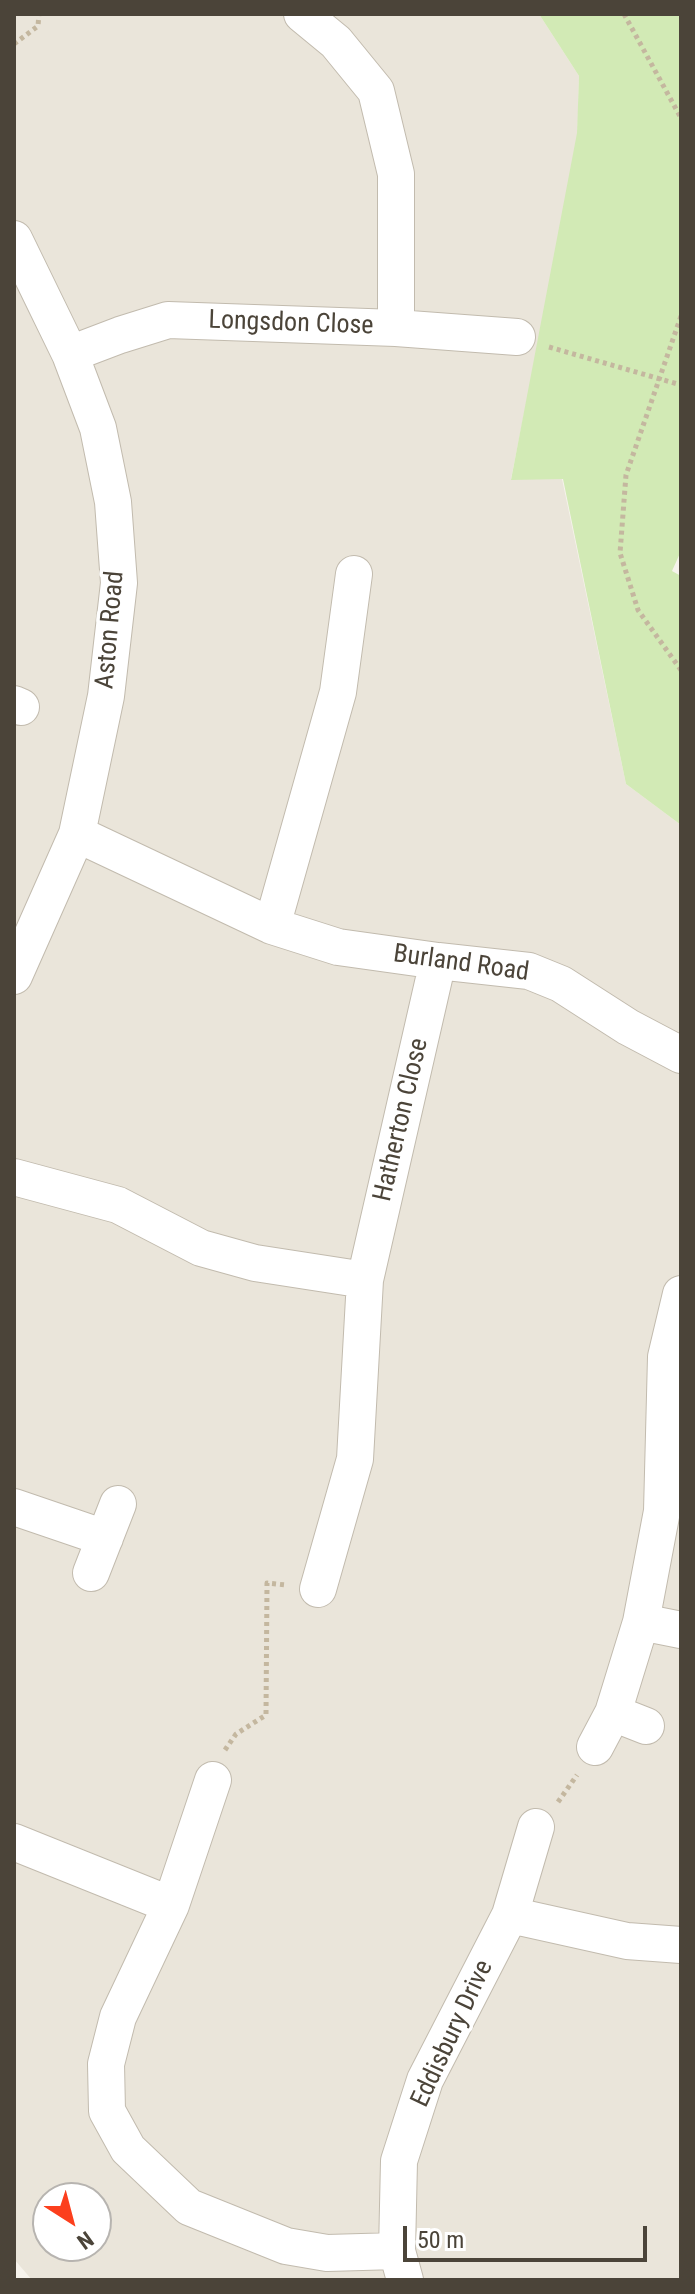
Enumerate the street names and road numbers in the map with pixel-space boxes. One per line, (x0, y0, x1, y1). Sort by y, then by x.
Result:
street label: Longsdon Close (208, 306, 374, 342)
street label: Aston Road (90, 570, 132, 690)
street label: Burland Road (391, 939, 531, 989)
street label: Hatherton Close (368, 1035, 436, 1205)
street label: Eddisbury Drive (405, 1956, 501, 2112)

